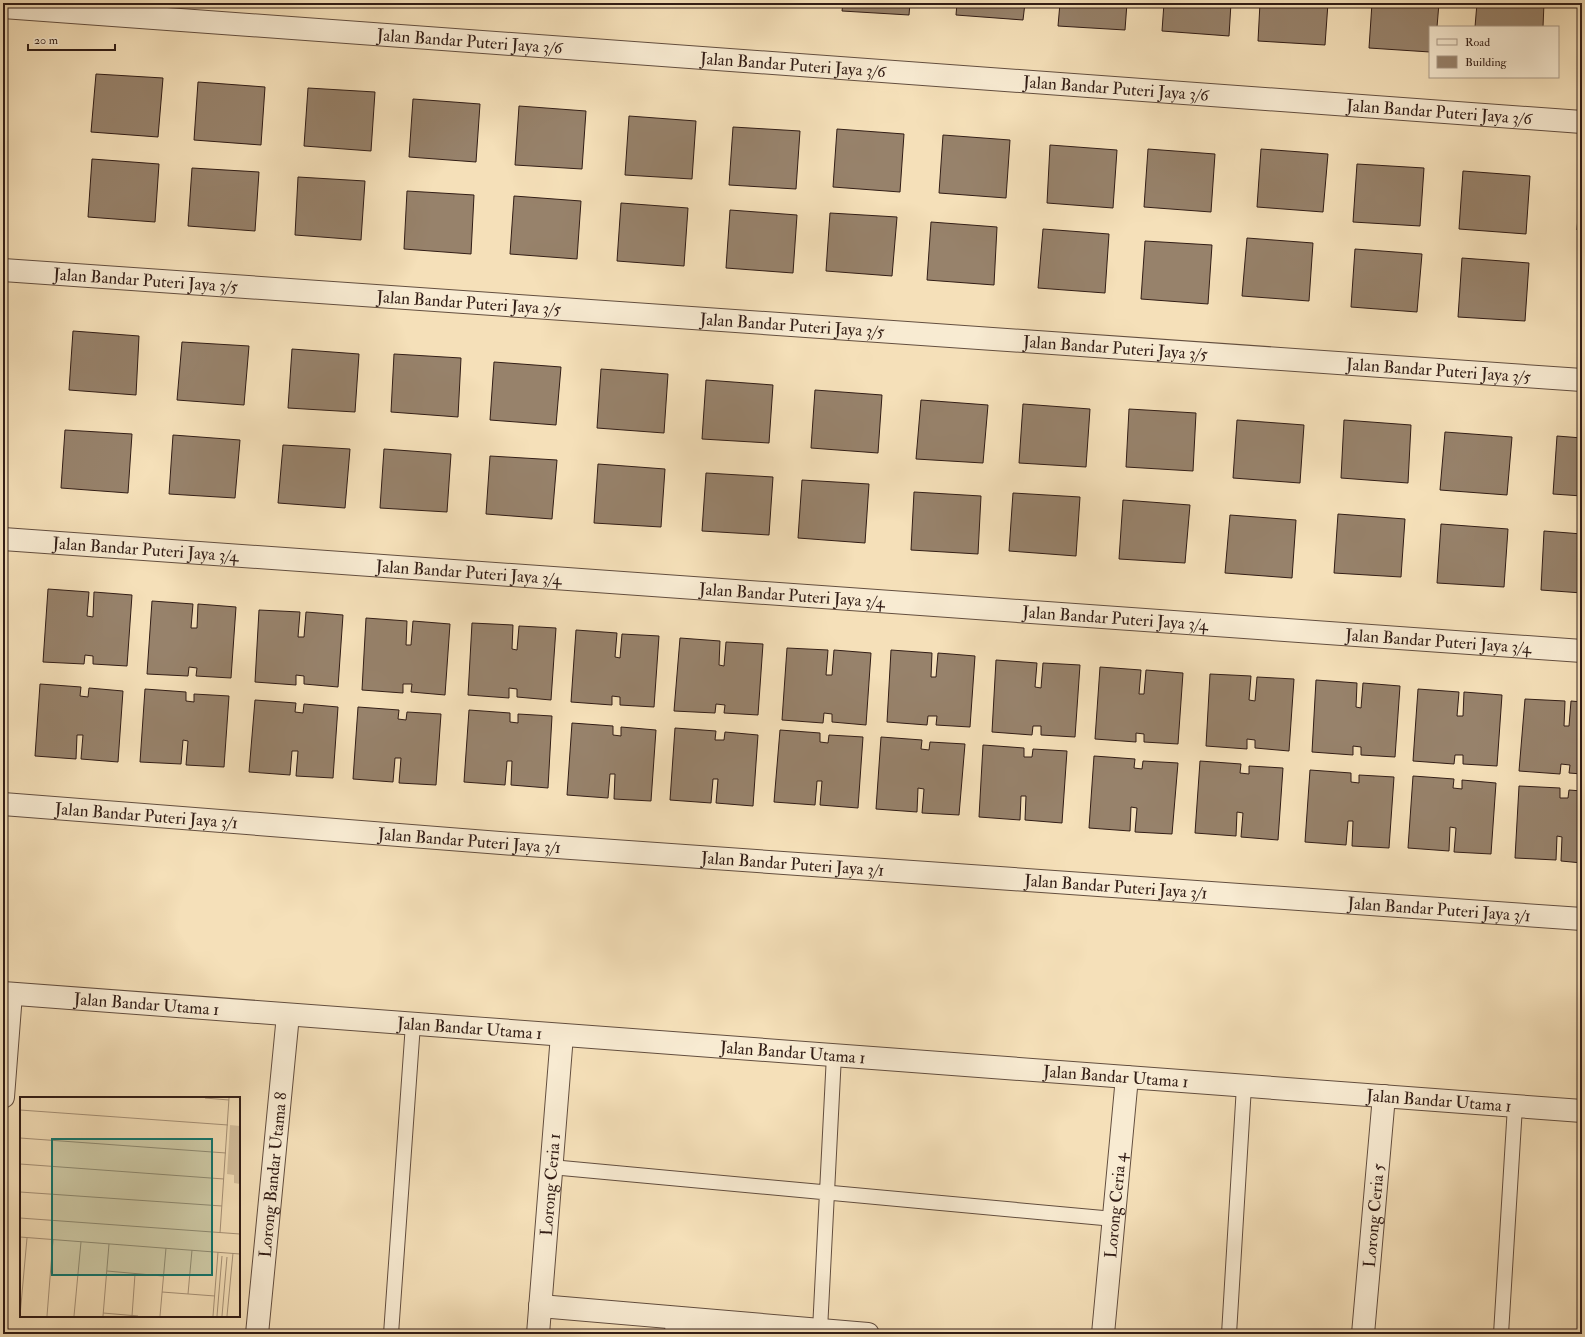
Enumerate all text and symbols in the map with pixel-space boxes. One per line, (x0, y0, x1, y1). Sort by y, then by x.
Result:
street label: Jalan Bandar Puteri Jaya 3/6 (375, 24, 565, 58)
scale bar (28, 26, 115, 52)
legend (1429, 26, 1559, 78)
text: 20 m (34, 33, 59, 48)
text: Road (1465, 35, 1490, 50)
street label: Jalan Bandar Puteri Jaya 3/6 (698, 47, 888, 82)
text: Building (1465, 55, 1508, 70)
street label: Jalan Bandar Puteri Jaya 3/6 (1021, 71, 1211, 105)
street label: Jalan Bandar Puteri Jaya 3/6 (1345, 94, 1534, 129)
street label: Jalan Bandar Puteri Jaya 3/5 (52, 263, 239, 297)
street label: Jalan Bandar Puteri Jaya 3/5 (375, 285, 562, 319)
street label: Jalan Bandar Puteri Jaya 3/5 (698, 308, 886, 342)
street label: Jalan Bandar Puteri Jaya 3/5 (1021, 331, 1209, 364)
street label: Jalan Bandar Puteri Jaya 3/5 (1344, 353, 1532, 387)
street label: Jalan Bandar Puteri Jaya 3/4 (51, 532, 240, 566)
street label: Jalan Bandar Puteri Jaya 3/4 (374, 555, 563, 589)
street label: Jalan Bandar Puteri Jaya 3/4 (697, 578, 886, 612)
street label: Jalan Bandar Puteri Jaya 3/4 (1021, 601, 1210, 635)
street label: Jalan Bandar Puteri Jaya 3/4 (1344, 624, 1533, 658)
street label: Jalan Bandar Puteri Jaya 3/1 (53, 798, 239, 833)
street label: Jalan Bandar Puteri Jaya 3/1 (376, 823, 562, 858)
street label: Jalan Bandar Puteri Jaya 3/1 (699, 847, 885, 880)
street label: Jalan Bandar Puteri Jaya 3/1 (1023, 869, 1208, 903)
street label: Jalan Bandar Puteri Jaya 3/1 (1346, 892, 1531, 926)
street label: Jalan Bandar Utama 1 (72, 988, 220, 1020)
street label: Jalan Bandar Utama 1 (395, 1012, 543, 1044)
street label: Jalan Bandar Utama 1 (718, 1036, 866, 1068)
street label: Jalan Bandar Utama 1 (1041, 1060, 1189, 1092)
street label: Jalan Bandar Utama 1 (1365, 1084, 1512, 1116)
street label: Lorong Bandar Utama 8 (254, 1091, 291, 1258)
inset map (20, 1097, 240, 1317)
street label: Lorong Ceria 1 (535, 1132, 565, 1237)
street label: Lorong Ceria 4 (1100, 1151, 1130, 1259)
street label: Lorong Ceria 5 (1358, 1162, 1389, 1268)

